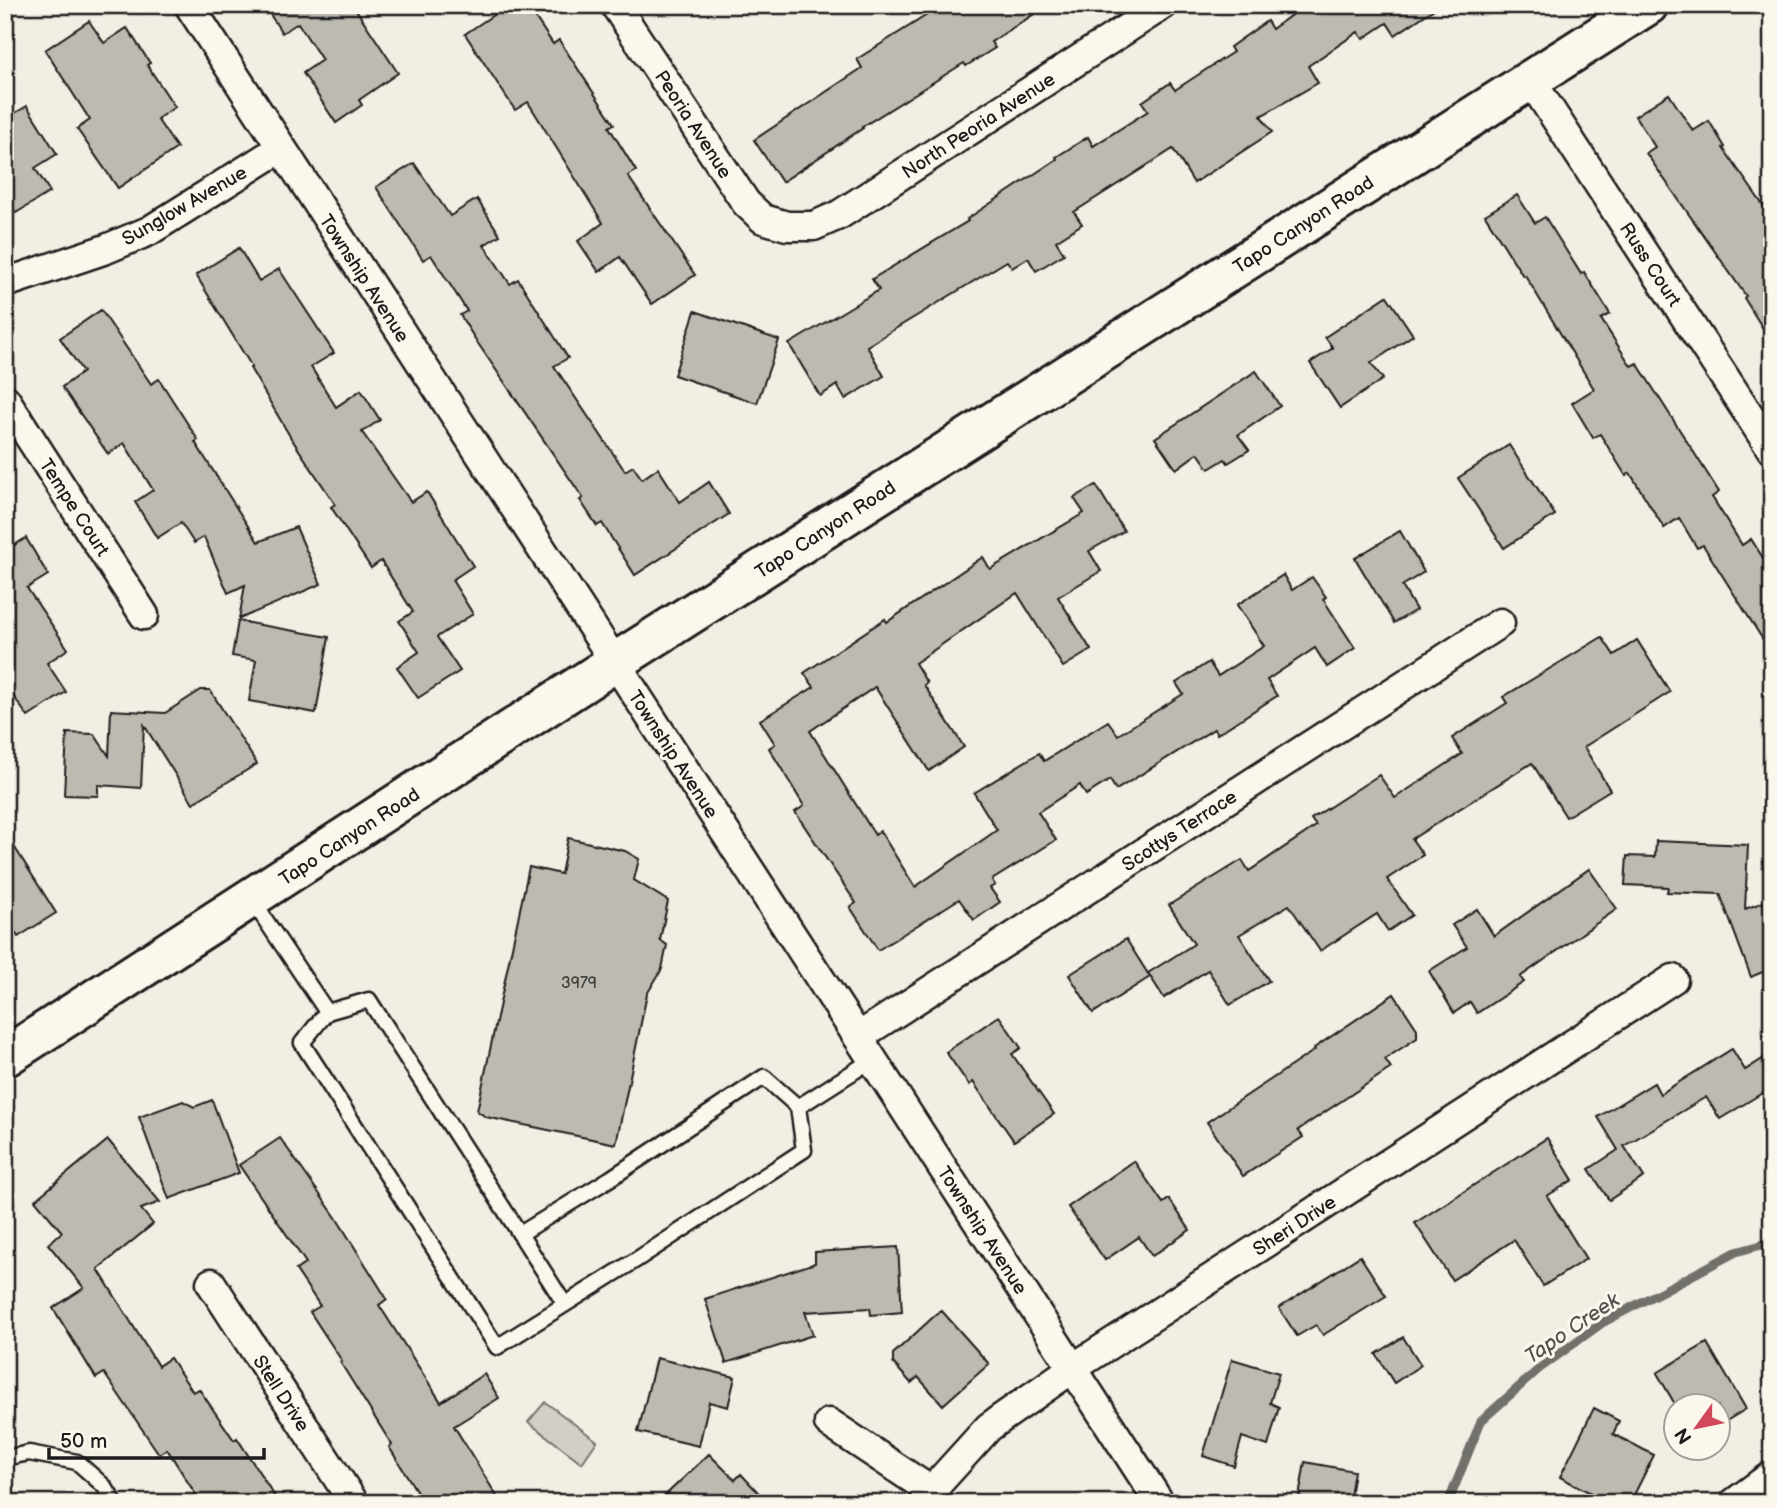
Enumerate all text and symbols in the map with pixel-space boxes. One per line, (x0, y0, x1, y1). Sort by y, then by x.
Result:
street label: Peoria Avenue (649, 66, 736, 183)
street label: North Peoria Avenue (898, 68, 1060, 184)
street label: Sunglow Avenue (118, 161, 251, 251)
street label: Tapo Canyon Road (1229, 171, 1378, 279)
street label: Township Avenue (314, 211, 414, 347)
street label: Russ Court (1614, 218, 1686, 311)
street label: Tempe Court (34, 455, 114, 561)
street label: Tapo Canyon Road (751, 476, 900, 584)
street label: Township Avenue (623, 687, 723, 823)
street label: Tapo Canyon Road (275, 783, 424, 891)
street label: Scottys Terrace (1118, 786, 1242, 877)
house number: 3979 (561, 974, 597, 993)
street label: Township Avenue (932, 1163, 1032, 1299)
street label: Sheri Drive (1249, 1191, 1341, 1262)
water label: Tapo Creek (1520, 1287, 1625, 1369)
street label: Stell Drive (248, 1351, 314, 1436)
north arrow (1662, 1392, 1732, 1462)
scale bar (49, 1417, 264, 1461)
text: N (1670, 1423, 1698, 1448)
text: 50 m (60, 1429, 107, 1454)

